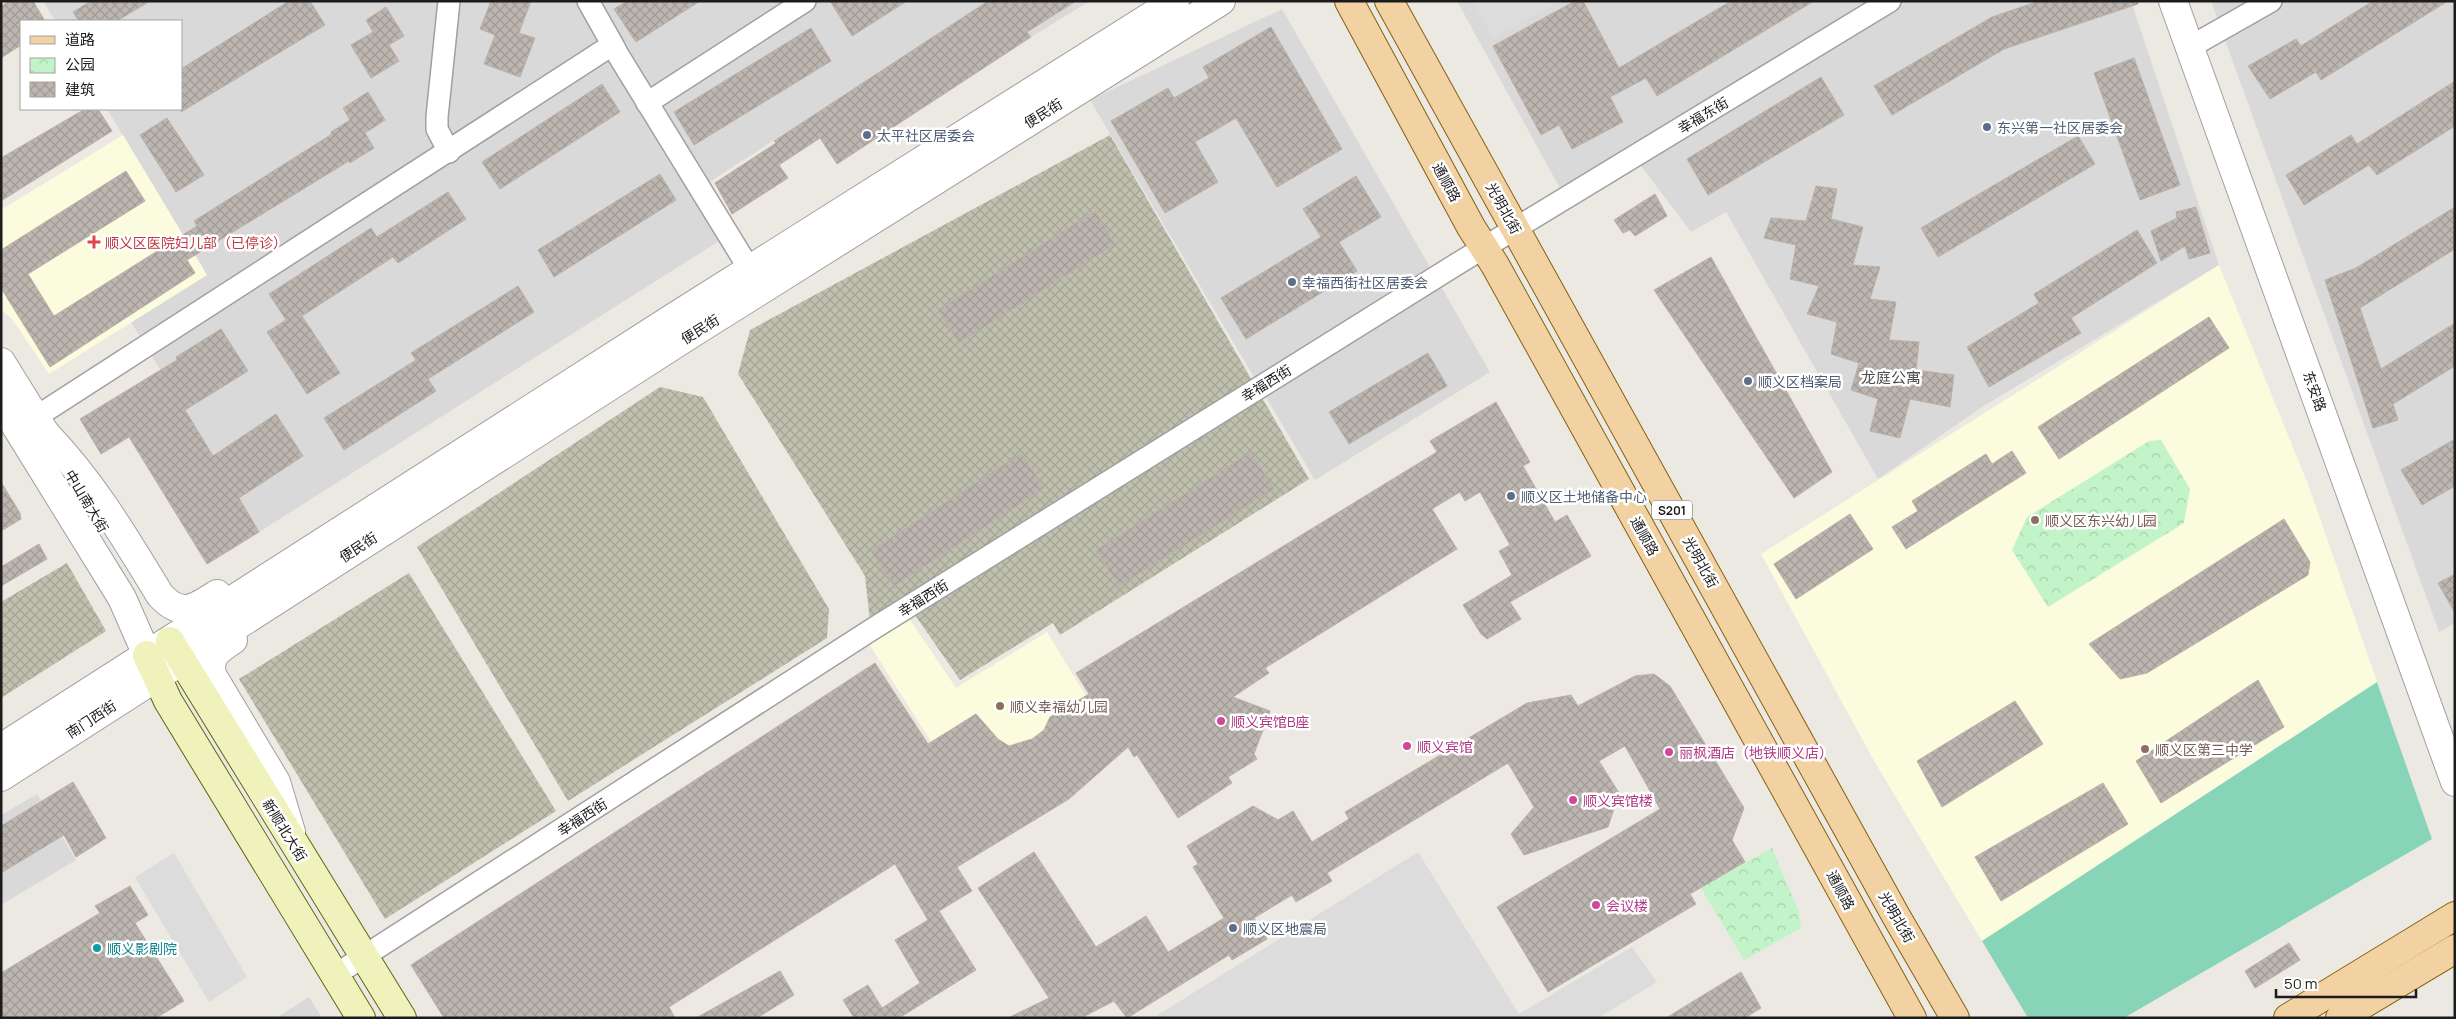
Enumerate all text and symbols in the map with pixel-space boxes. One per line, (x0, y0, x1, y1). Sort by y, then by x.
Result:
legend (20, 20, 182, 110)
text: 道路 (65, 29, 95, 50)
text: 公园 (65, 54, 95, 75)
text: 建筑 (65, 79, 95, 100)
street label: 幸福东街 (1674, 92, 1732, 138)
street label: 便民街 (1020, 94, 1066, 132)
place label: 东兴第一社区居委会 (1997, 118, 2123, 137)
marker: 东兴第一社区居委会 (1981, 121, 1993, 133)
place label: 太平社区居委会 (877, 126, 975, 145)
marker: 太平社区居委会 (861, 129, 873, 141)
street label: 通顺路 (1429, 159, 1465, 205)
street label: 光明北街 (1482, 179, 1526, 237)
place label: 顺义区医院妇儿部（已停诊） (105, 233, 287, 252)
marker: 顺义区医院妇儿部（已停诊） (87, 235, 101, 249)
place label: 幸福西街社区居委会 (1302, 273, 1428, 292)
marker: 幸福西街社区居委会 (1286, 276, 1298, 288)
street label: 便民街 (677, 310, 723, 348)
street label: 幸福西街 (1237, 360, 1295, 406)
district label: 龙庭公寓 (1861, 367, 1921, 388)
street label: 东安路 (2299, 368, 2331, 414)
place label: 顺义区档案局 (1758, 372, 1842, 391)
marker: 顺义区档案局 (1742, 375, 1754, 387)
street label: 中山南大街 (61, 466, 113, 536)
place label: 顺义区土地储备中心 (1521, 487, 1647, 506)
marker: 顺义区土地储备中心 (1505, 490, 1517, 502)
road number: S201 (1652, 500, 1692, 520)
place label: 顺义区东兴幼儿园 (2045, 511, 2157, 530)
street label: 通顺路 (1627, 513, 1663, 559)
marker: 顺义区东兴幼儿园 (2029, 514, 2041, 526)
street label: 便民街 (335, 528, 381, 566)
street label: 光明北街 (1679, 533, 1723, 591)
street label: 幸福西街 (894, 575, 952, 621)
street label: 南门西街 (62, 696, 120, 742)
place label: 顺义幸福幼儿园 (1010, 697, 1108, 716)
marker: 顺义幸福幼儿园 (994, 700, 1006, 712)
place label: 顺义宾馆B座 (1231, 712, 1310, 731)
marker: 顺义宾馆B座 (1215, 715, 1227, 727)
place label: 顺义宾馆 (1417, 737, 1473, 756)
marker: 顺义宾馆 (1401, 740, 1413, 752)
place label: 顺义区第三中学 (2155, 740, 2253, 759)
place label: 丽枫酒店（地铁顺义店） (1679, 743, 1833, 762)
marker: 顺义区第三中学 (2139, 743, 2151, 755)
marker: 丽枫酒店（地铁顺义店） (1663, 746, 1675, 758)
place label: 顺义宾馆楼 (1583, 791, 1653, 810)
street label: 幸福西街 (553, 794, 611, 840)
marker: 顺义宾馆楼 (1567, 794, 1579, 806)
street label: 新顺北大街 (258, 795, 312, 865)
street label: 通顺路 (1823, 867, 1859, 913)
street label: 光明北街 (1875, 888, 1919, 946)
place label: 会议楼 (1606, 896, 1648, 915)
marker: 会议楼 (1590, 899, 1602, 911)
place label: 顺义区地震局 (1243, 919, 1327, 938)
marker: 顺义区地震局 (1227, 922, 1239, 934)
place label: 顺义影剧院 (107, 939, 177, 958)
marker: 顺义影剧院 (91, 942, 103, 954)
scale bar (2276, 966, 2416, 998)
text: 50 m (2284, 973, 2318, 994)

